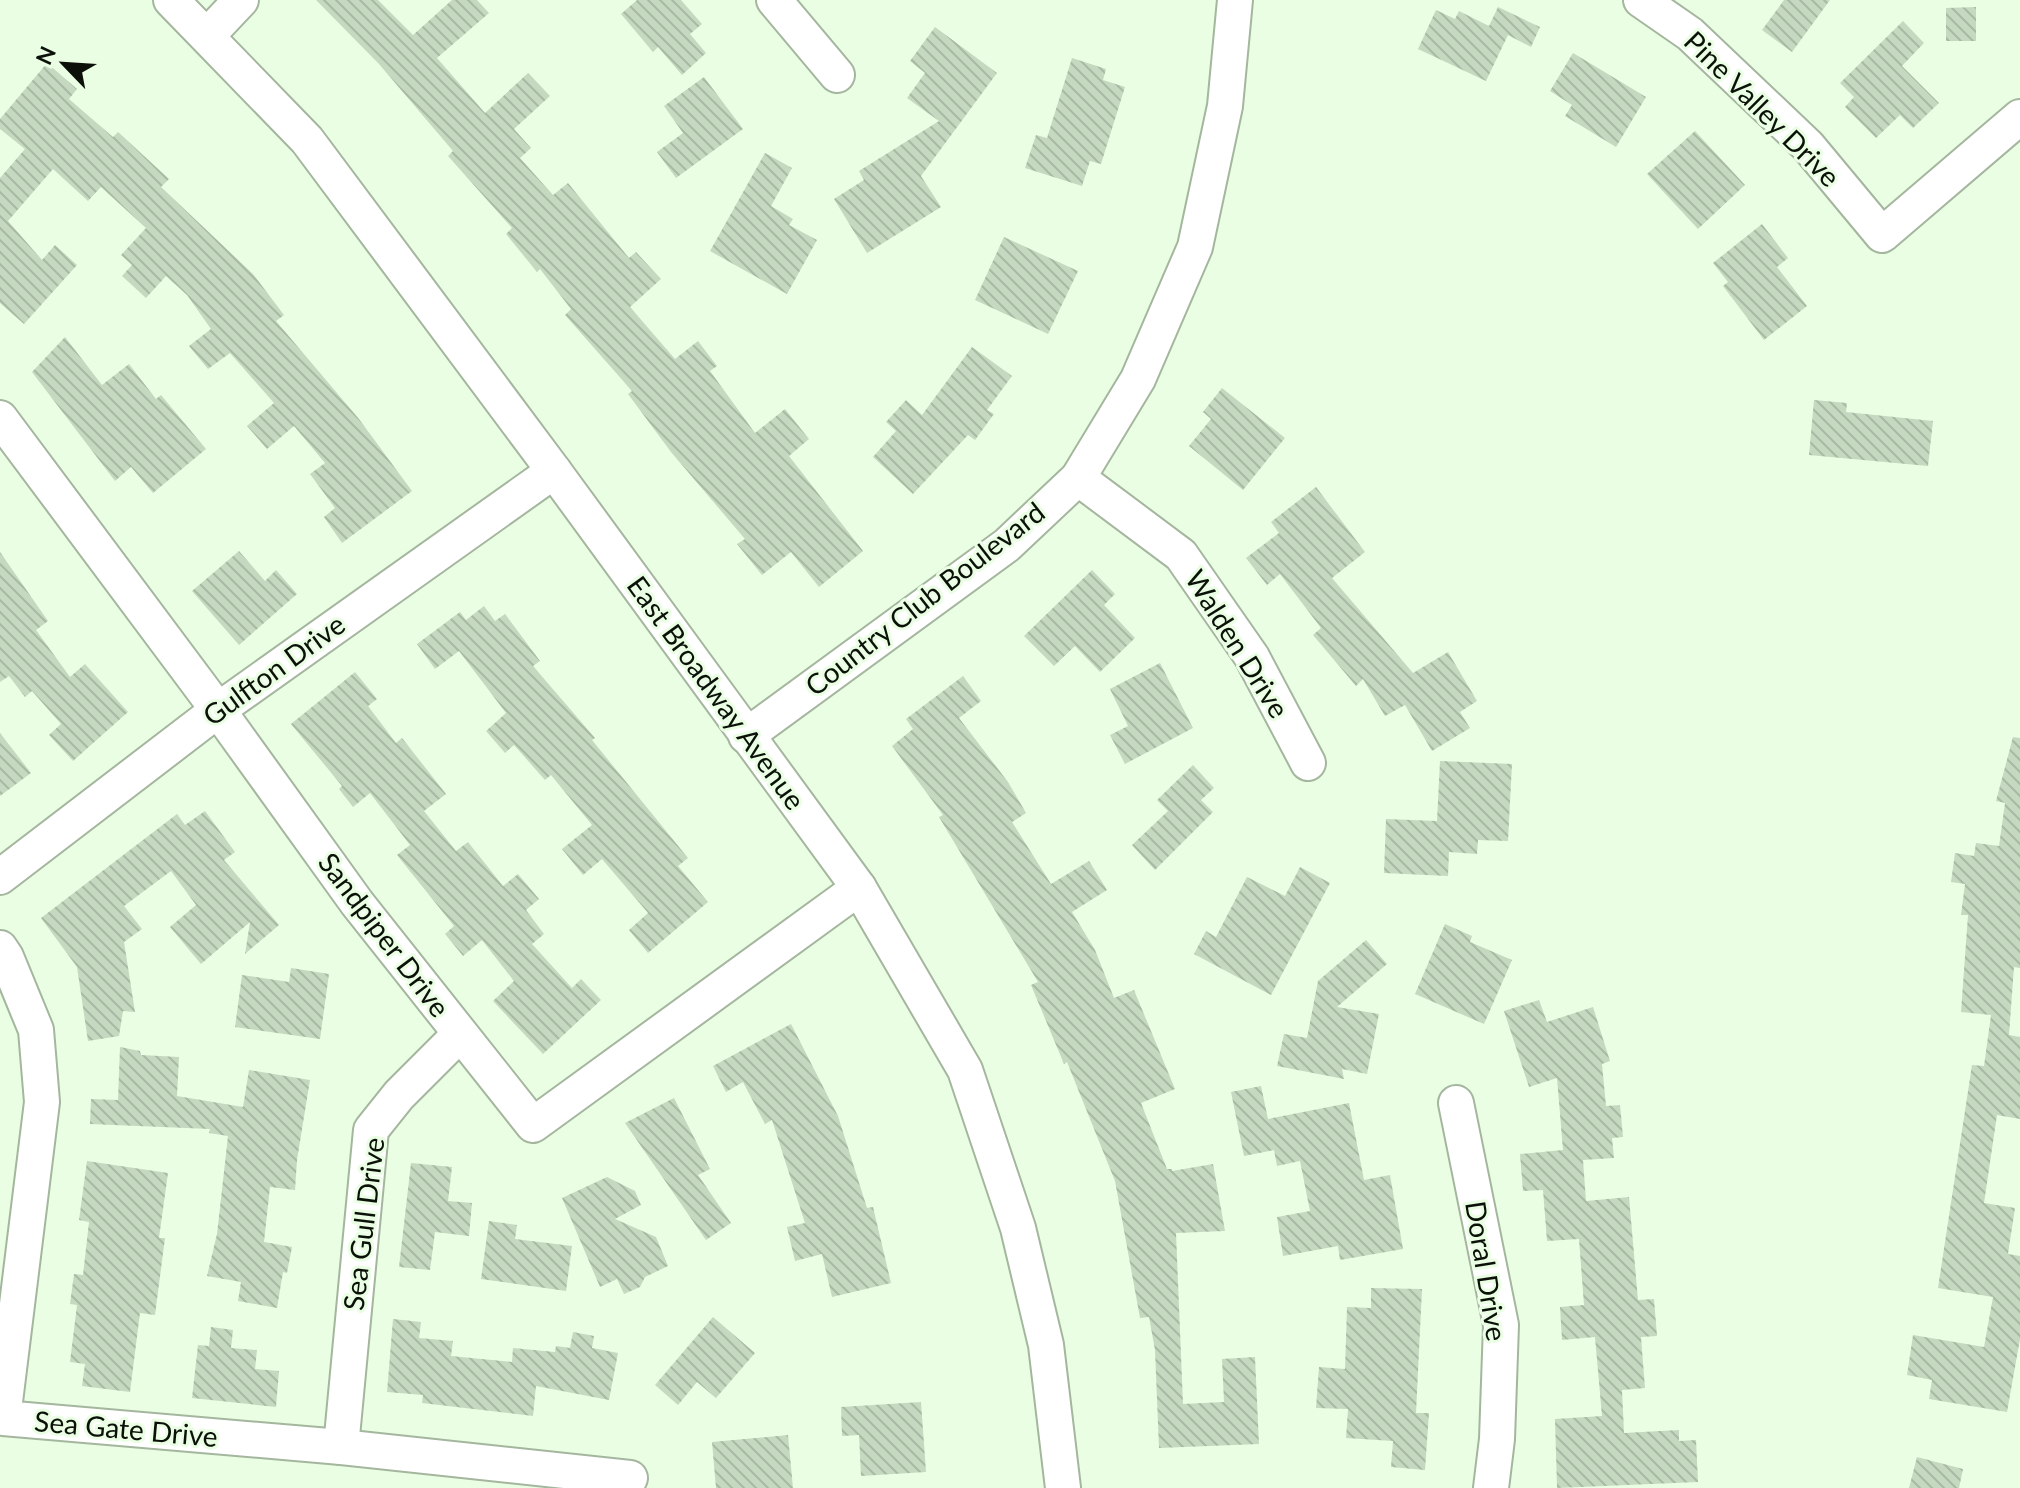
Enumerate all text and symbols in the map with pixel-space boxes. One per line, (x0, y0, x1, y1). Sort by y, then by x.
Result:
street label: Pine Valley Drive (1678, 23, 1848, 193)
north arrow (24, 24, 104, 104)
text: N (30, 42, 61, 69)
street label: Country Club Boulevard (798, 494, 1051, 702)
street label: Walden Drive (1179, 563, 1297, 724)
street label: East Broadway Avenue (621, 569, 813, 816)
street label: Gulfton Drive (196, 606, 351, 732)
street label: Sandpiper Drive (312, 846, 458, 1023)
street label: Sea Gull Drive (336, 1135, 390, 1312)
street label: Doral Drive (1459, 1198, 1515, 1343)
street label: Sea Gate Drive (33, 1403, 219, 1453)

